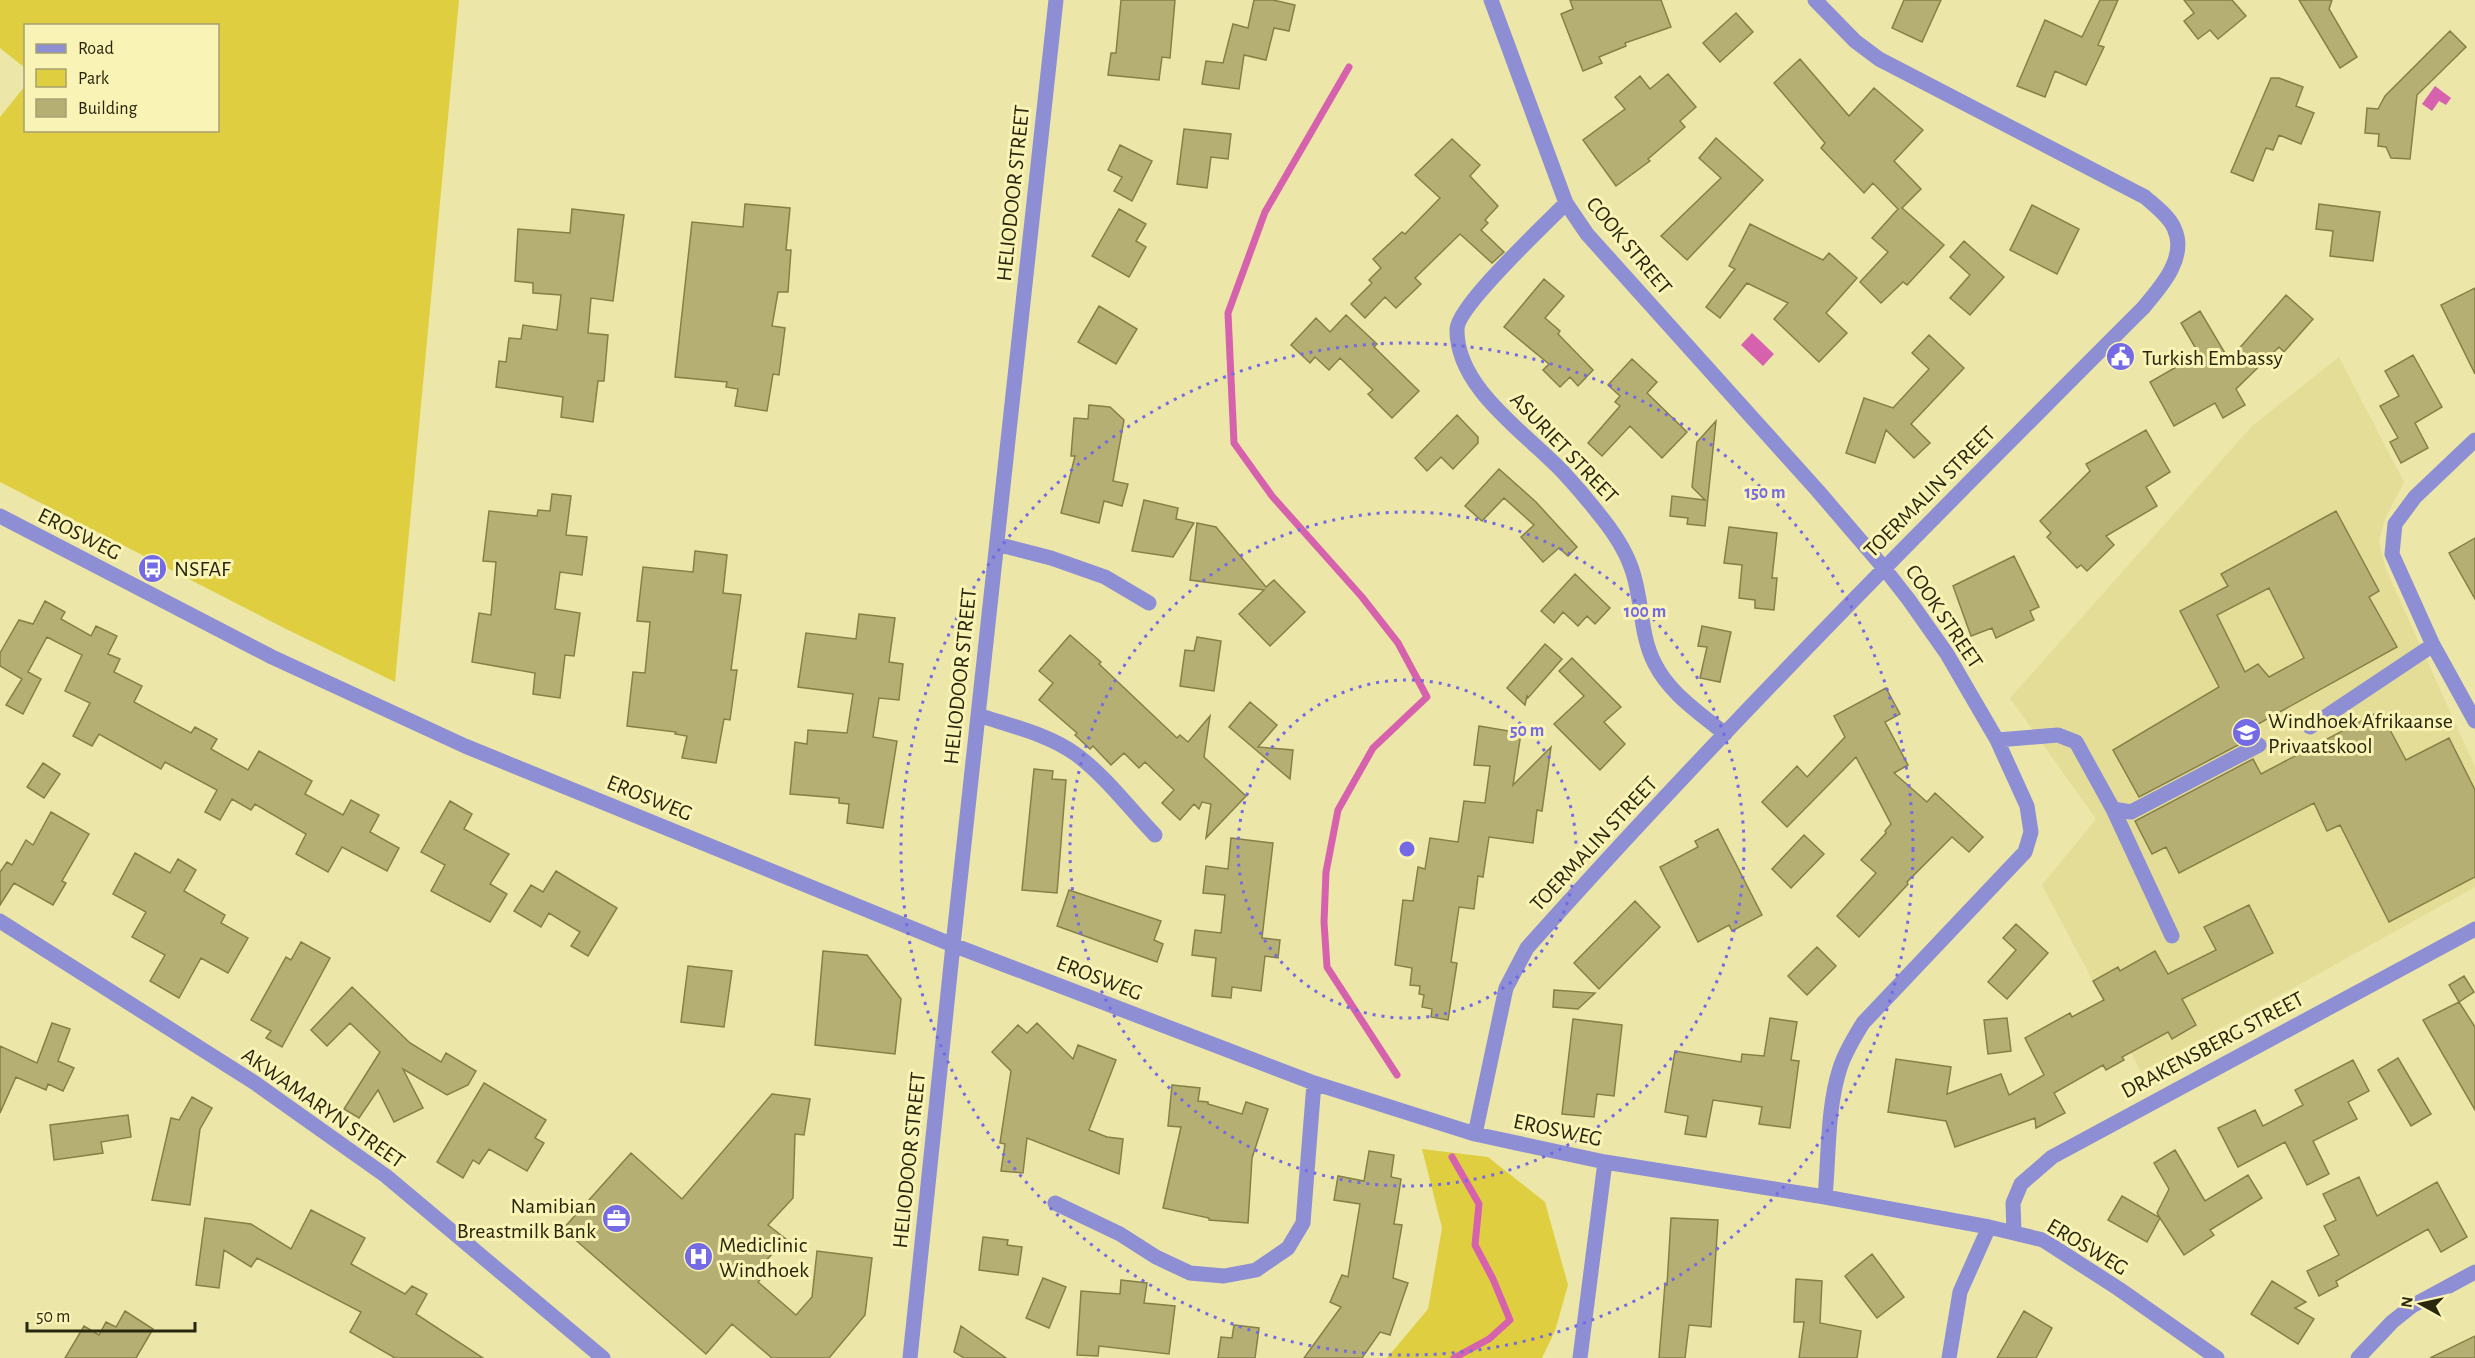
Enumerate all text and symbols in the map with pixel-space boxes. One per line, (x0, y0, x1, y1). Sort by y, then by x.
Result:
legend (24, 24, 219, 132)
text: Road (78, 40, 114, 58)
text: Park (78, 70, 110, 88)
text: Building (78, 100, 138, 118)
street label: HELIODOOR STREET (993, 104, 1033, 282)
street label: COOK STREET (1582, 193, 1676, 299)
public building icon: Turkish Embassy (2105, 341, 2137, 373)
place label: Turkish Embassy (2142, 347, 2284, 369)
street label: ASURIET STREET (1506, 388, 1623, 508)
street label: TOERMALIN STREET (1860, 422, 2000, 562)
text: 150 m (1745, 484, 1785, 502)
street label: EROSWEG (34, 504, 125, 564)
bus stop icon: NSFAF (137, 552, 169, 584)
place label: NSFAF (174, 558, 231, 580)
street label: COOK STREET (1901, 561, 1987, 673)
street label: HELIODOOR STREET (940, 587, 980, 765)
text: 100 m (1624, 603, 1666, 621)
place label: Windhoek Afrikaanse Privaatskool (2268, 710, 2453, 757)
school or university icon: Windhoek Afrikaanse Privaatskool (2231, 717, 2263, 749)
text: 50 m (1510, 722, 1544, 740)
street label: EROSWEG (604, 771, 695, 825)
street label: TOERMALIN STREET (1526, 772, 1662, 915)
centre of rings (1397, 839, 1417, 859)
street label: EROSWEG (1054, 952, 1146, 1004)
street label: DRAKENSBERG STREET (2117, 987, 2308, 1102)
street label: AKWAMARYN STREET (238, 1043, 409, 1172)
street label: HELIODOOR STREET (889, 1071, 929, 1249)
street label: EROSWEG (1511, 1110, 1604, 1150)
place label: Namibian Breastmilk Bank (457, 1195, 596, 1242)
office icon: Namibian Breastmilk Bank (601, 1202, 633, 1234)
street label: EROSWEG (2043, 1214, 2132, 1279)
place label: Mediclinic Windhoek (719, 1234, 809, 1281)
hospital icon: Mediclinic Windhoek (682, 1241, 714, 1273)
north arrow (2391, 1274, 2451, 1334)
scale bar (27, 1295, 195, 1333)
text: N (2398, 1295, 2416, 1309)
text: 50 m (36, 1308, 70, 1326)

